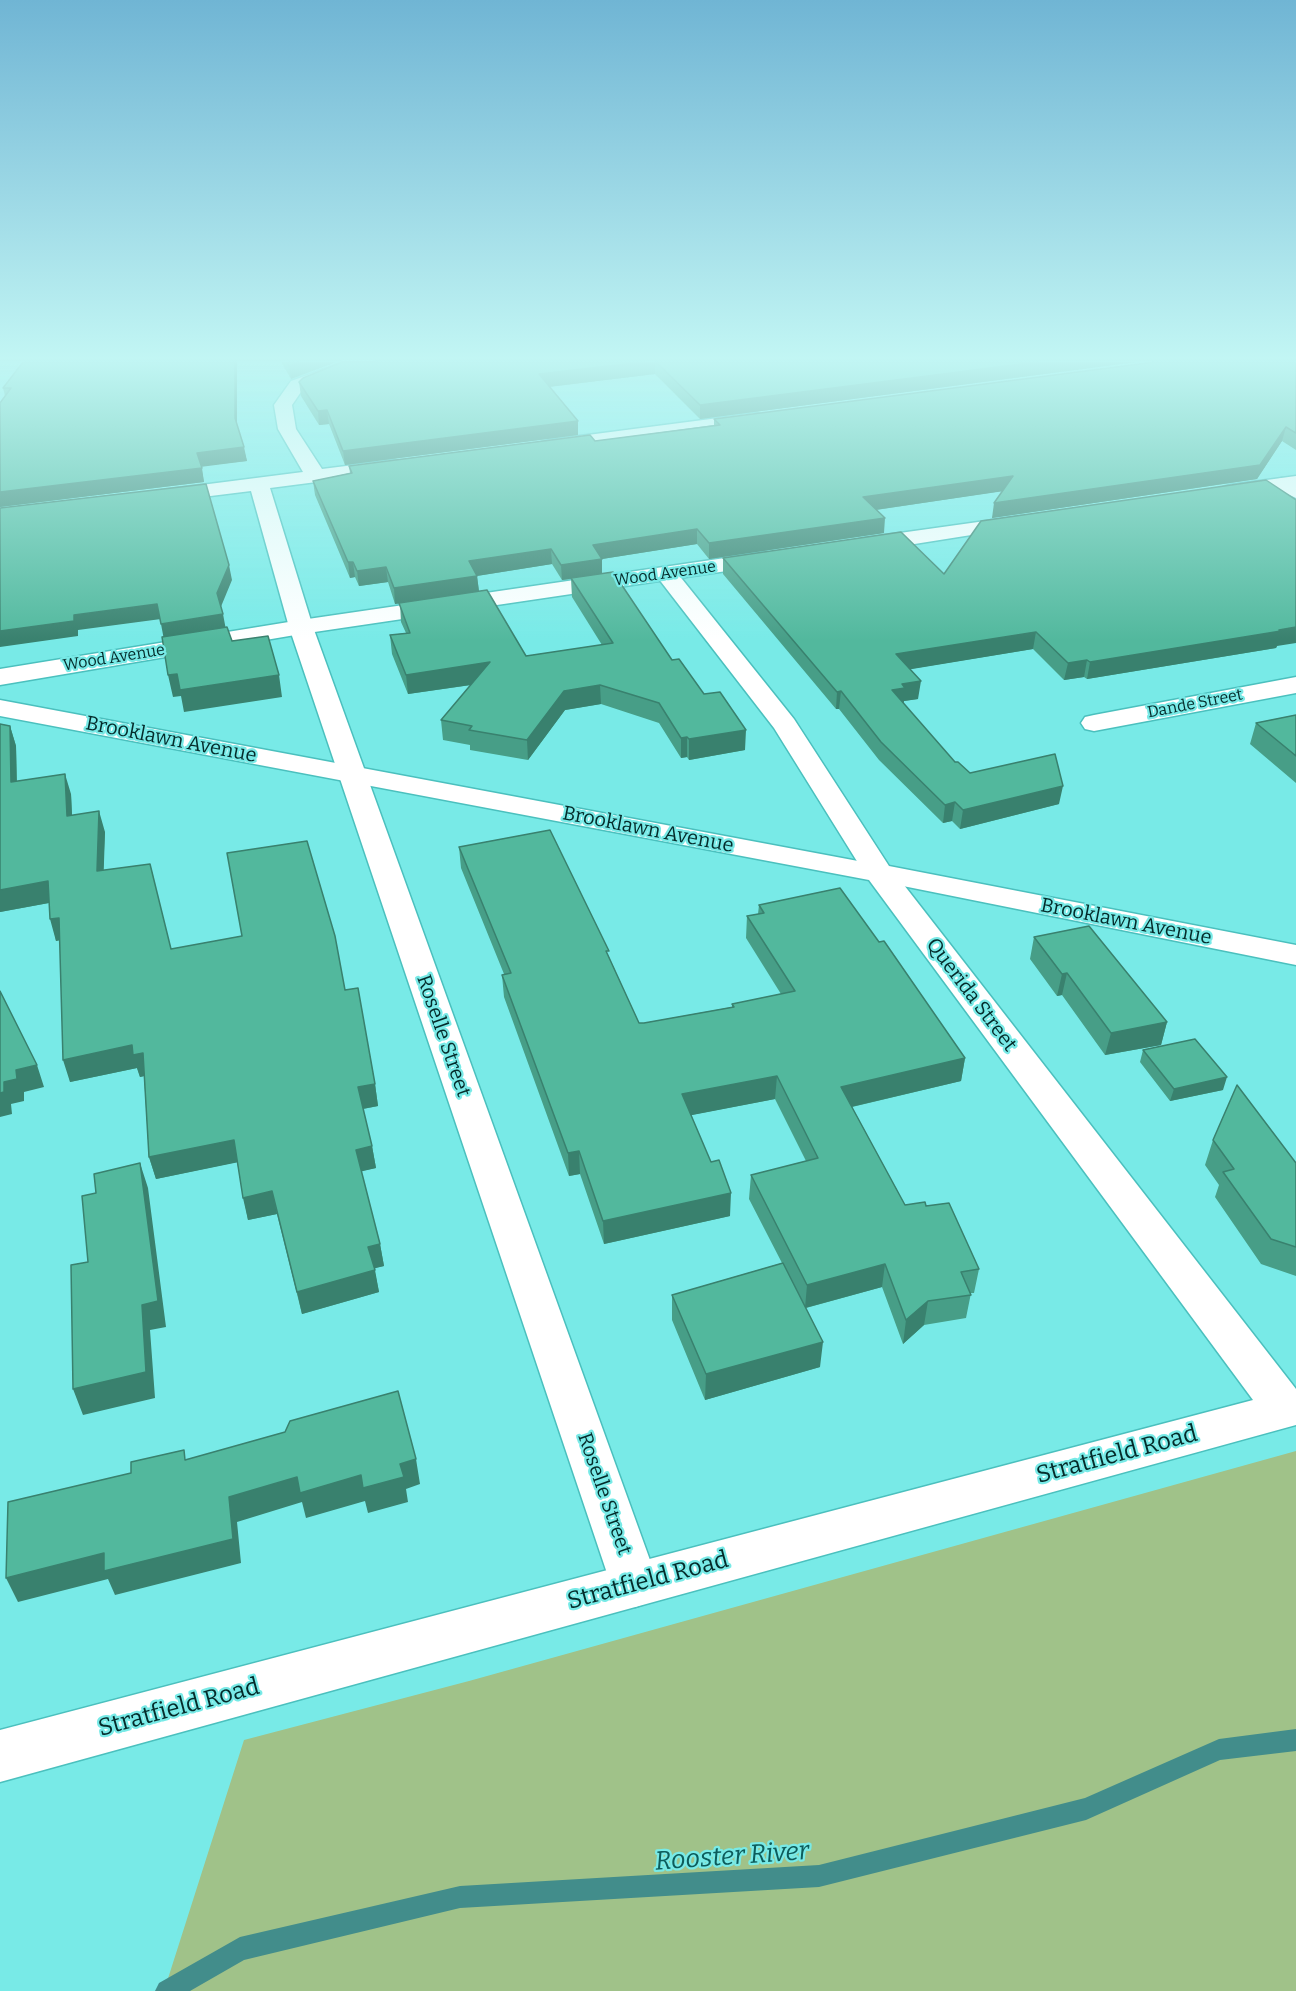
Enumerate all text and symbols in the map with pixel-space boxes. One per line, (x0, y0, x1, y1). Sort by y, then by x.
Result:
street label: Wood Avenue (613, 557, 717, 591)
street label: Wood Avenue (62, 640, 166, 676)
street label: Dande Street (1146, 685, 1244, 723)
street label: Brooklawn Avenue (83, 712, 259, 768)
street label: Brooklawn Avenue (560, 802, 736, 858)
street label: Brooklawn Avenue (1038, 894, 1214, 950)
street label: Querida Street (921, 934, 1021, 1056)
street label: Roselle Street (411, 972, 475, 1100)
street label: Stratfield Road (1033, 1420, 1201, 1490)
street label: Roselle Street (572, 1430, 636, 1558)
street label: Stratfield Road (564, 1546, 732, 1616)
street label: Stratfield Road (95, 1673, 263, 1743)
water label: Rooster River (654, 1836, 810, 1878)

